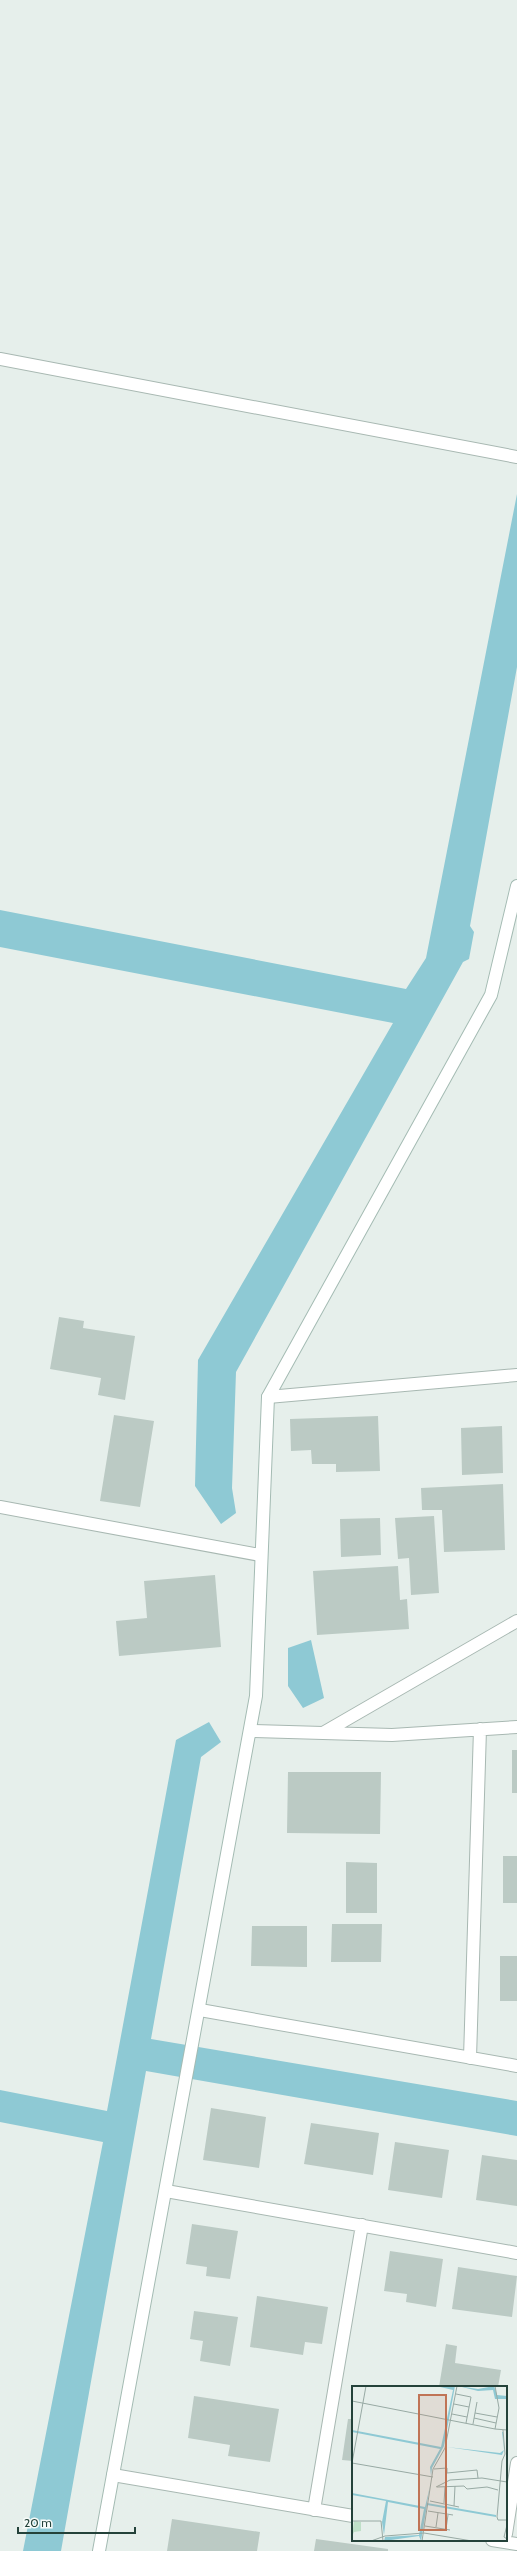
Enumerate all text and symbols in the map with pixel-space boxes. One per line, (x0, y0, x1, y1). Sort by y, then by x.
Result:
inset map (352, 2386, 507, 2541)
scale bar (18, 2509, 135, 2535)
text: 20 m (24, 2515, 52, 2530)

